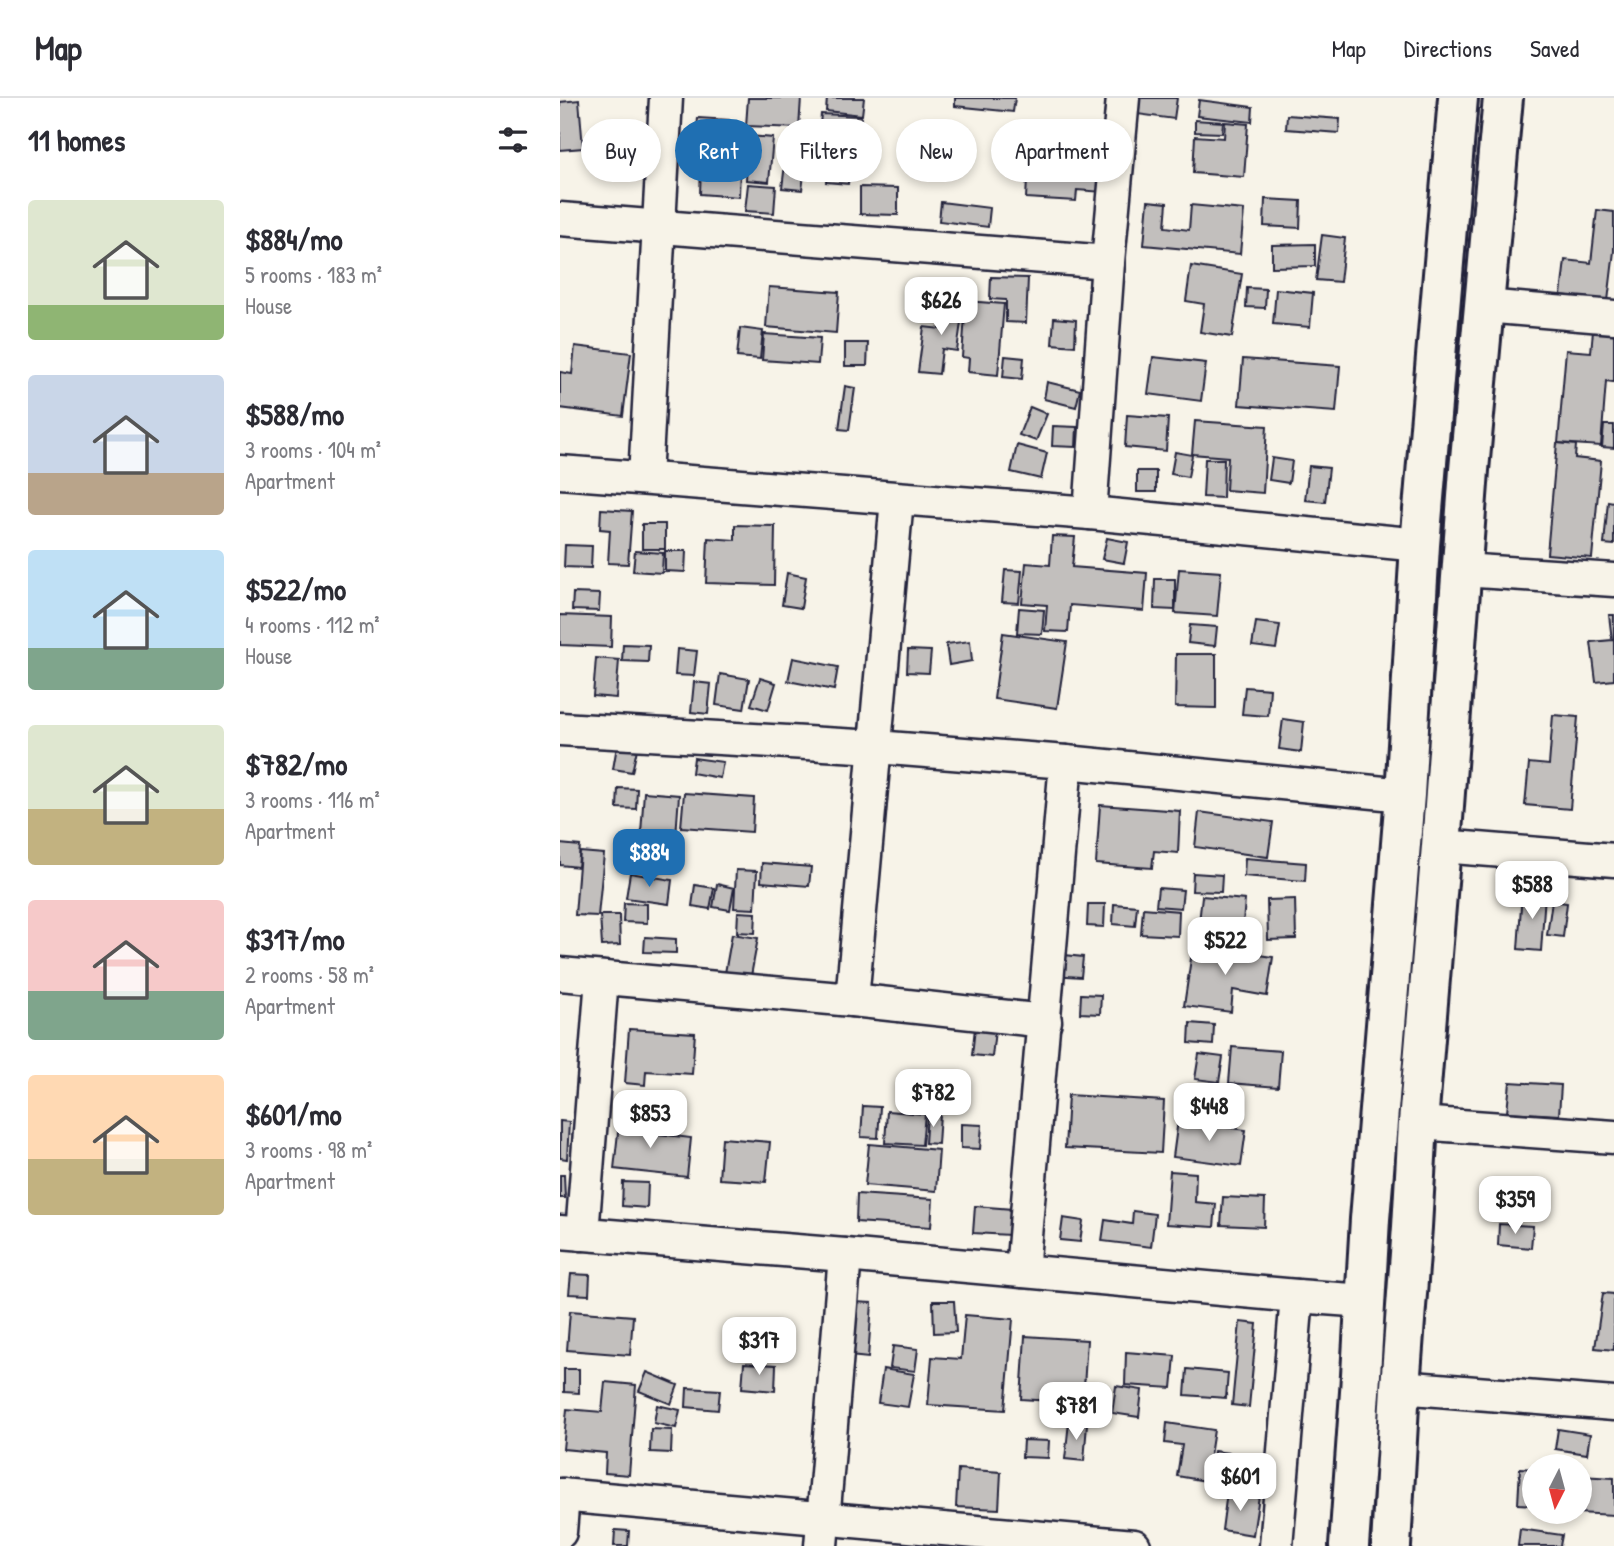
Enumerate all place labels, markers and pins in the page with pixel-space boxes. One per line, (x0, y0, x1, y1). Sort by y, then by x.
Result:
pin: $626 (900, 278, 982, 337)
pin: $884 (608, 830, 690, 889)
pin: $588 (1491, 862, 1573, 921)
pin: $522 (1184, 918, 1266, 977)
pin: $782 (892, 1070, 974, 1129)
pin: $448 (1168, 1084, 1250, 1143)
pin: $853 (609, 1090, 691, 1150)
pin: $359 (1474, 1176, 1556, 1236)
pin: $317 (718, 1318, 800, 1377)
pin: $781 (1035, 1382, 1117, 1442)
pin: $601 (1199, 1454, 1281, 1513)

